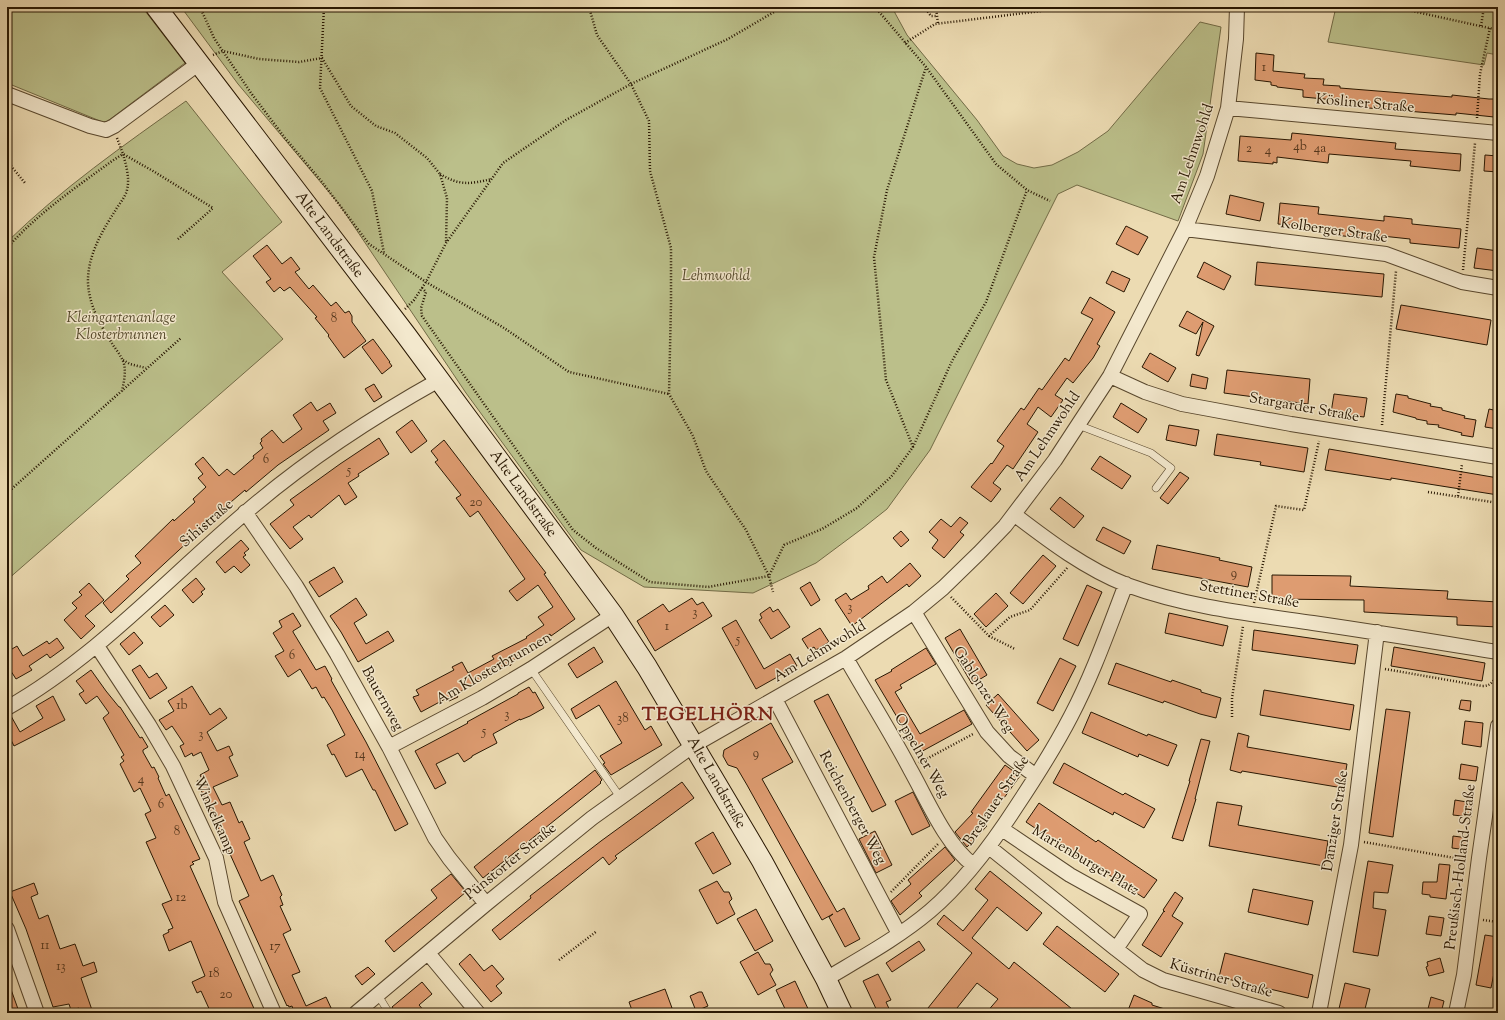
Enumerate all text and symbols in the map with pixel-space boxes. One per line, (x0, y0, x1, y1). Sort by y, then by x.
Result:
house number: 1 (1262, 59, 1267, 77)
street label: Kösliner Straße (1315, 89, 1415, 119)
street label: Am Lehmwohld (1166, 101, 1220, 207)
house number: 4b (1293, 138, 1307, 156)
house number: 2 (1246, 140, 1252, 158)
house number: 4a (1314, 140, 1326, 158)
house number: 4 (1265, 142, 1272, 160)
street label: Alte Landstraße (290, 187, 368, 283)
street label: Kolberger Straße (1279, 213, 1389, 249)
park label: Lehmwohld (682, 266, 751, 287)
park label: Kleingartenanlage Klosterbrunnen (67, 308, 175, 346)
house number: 8 (331, 310, 337, 328)
street label: Am Lehmwohld (1010, 387, 1086, 486)
street label: Stargarder Straße (1247, 388, 1361, 428)
street label: Alte Landstraße (484, 446, 562, 542)
house number: 6 (263, 451, 269, 469)
house number: 5 (346, 462, 352, 480)
house number: 20 (470, 494, 483, 512)
street label: Sihistraße (176, 495, 238, 553)
house number: 9 (1231, 565, 1237, 583)
street label: Stettiner Straße (1197, 576, 1301, 614)
house number: 3 (847, 599, 853, 617)
house number: 3 (692, 604, 698, 622)
street label: Am Lehmwohld (770, 616, 871, 688)
house number: 1 (665, 618, 670, 636)
street label: Am Klosterbrunnen (432, 627, 556, 711)
house number: 5 (735, 631, 741, 649)
street label: Gablonzer Weg (947, 643, 1019, 737)
house number: 6 (289, 647, 295, 665)
street label: Bauernweg (356, 663, 408, 735)
house number: 1b (176, 697, 188, 715)
district label: TEGELHÖRN (642, 702, 774, 729)
house number: 3 (504, 706, 510, 724)
house number: 38 (617, 710, 629, 728)
street label: Oppelner Weg (888, 710, 954, 802)
house number: 5 (481, 723, 487, 741)
house number: 3 (198, 726, 204, 744)
street label: Alte Landstraße (681, 733, 751, 833)
house number: 9 (753, 745, 759, 763)
house number: 14 (355, 746, 366, 764)
street label: Reichenberger Weg (813, 747, 891, 869)
street label: Breslauer Straße (959, 752, 1035, 850)
street label: Danziger Straße (1318, 769, 1354, 873)
house number: 4 (138, 771, 145, 789)
street label: Winkelkamp (187, 773, 241, 859)
street label: Preußisch-Holland-Straße (1440, 783, 1482, 951)
house number: 6 (158, 796, 164, 814)
street label: Pünstorfer Straße (461, 818, 561, 906)
street label: Marienburger Platz (1027, 821, 1143, 902)
house number: 8 (174, 823, 180, 841)
house number: 12 (176, 889, 186, 907)
house number: 11 (41, 937, 50, 955)
house number: 17 (270, 938, 281, 956)
street label: Küstriner Straße (1167, 954, 1275, 1004)
house number: 13 (56, 958, 66, 976)
house number: 18 (209, 965, 219, 983)
house number: 20 (220, 986, 233, 1004)

